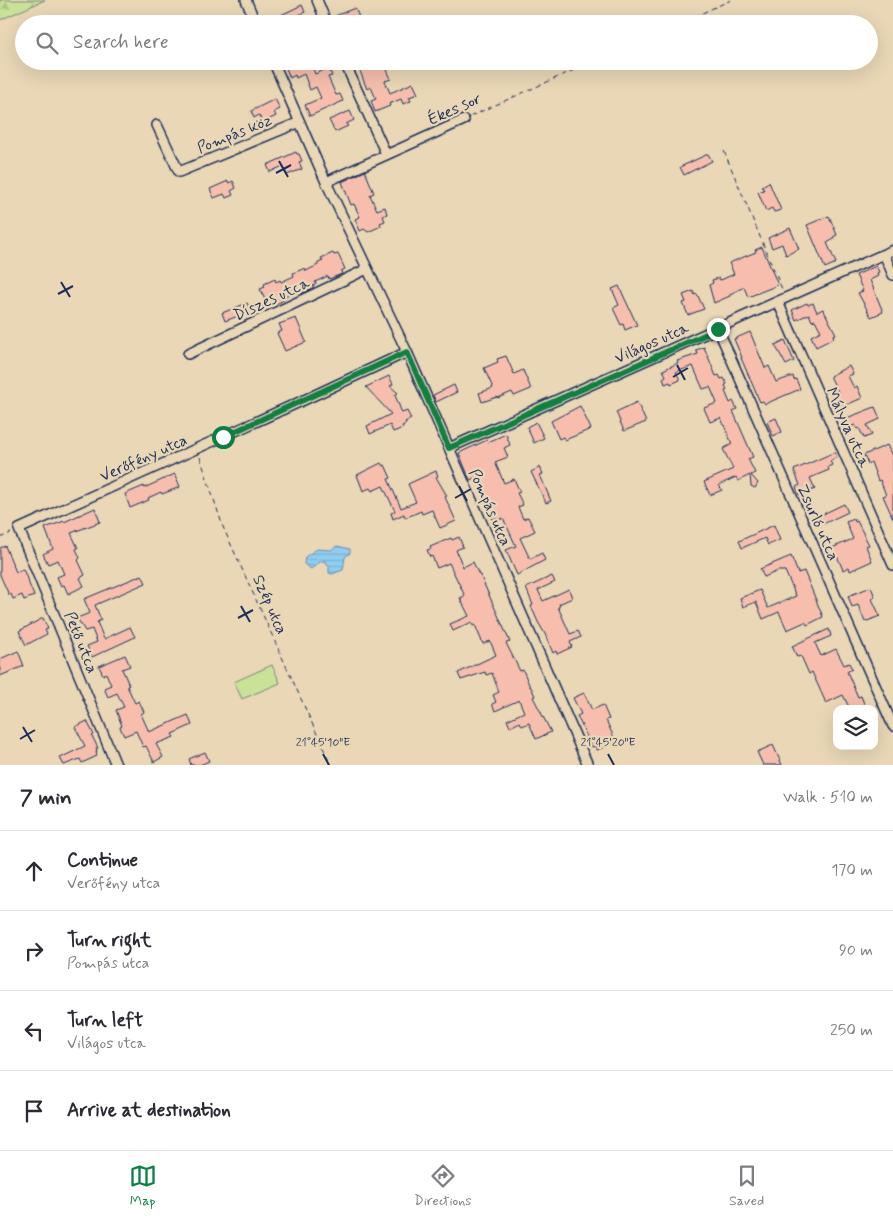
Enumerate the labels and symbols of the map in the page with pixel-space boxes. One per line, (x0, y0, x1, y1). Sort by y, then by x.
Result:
street label: Ékes sor (425, 88, 485, 130)
street label: Pompás köz (194, 110, 275, 159)
street label: Díszes utca (230, 272, 313, 326)
street label: Világos utca (611, 318, 692, 369)
route end (707, 318, 730, 341)
street label: Mályva utca (821, 384, 875, 471)
route start (212, 426, 235, 449)
street label: Verőfény utca (97, 430, 191, 487)
street label: Pompás utca (463, 466, 516, 550)
street label: Zsurló utca (792, 481, 844, 564)
street label: Szép utca (247, 572, 292, 638)
street label: Pető utca (59, 609, 103, 677)
text: 21°45'10"E (296, 735, 350, 751)
text: 21°45'20"E (580, 735, 636, 751)

